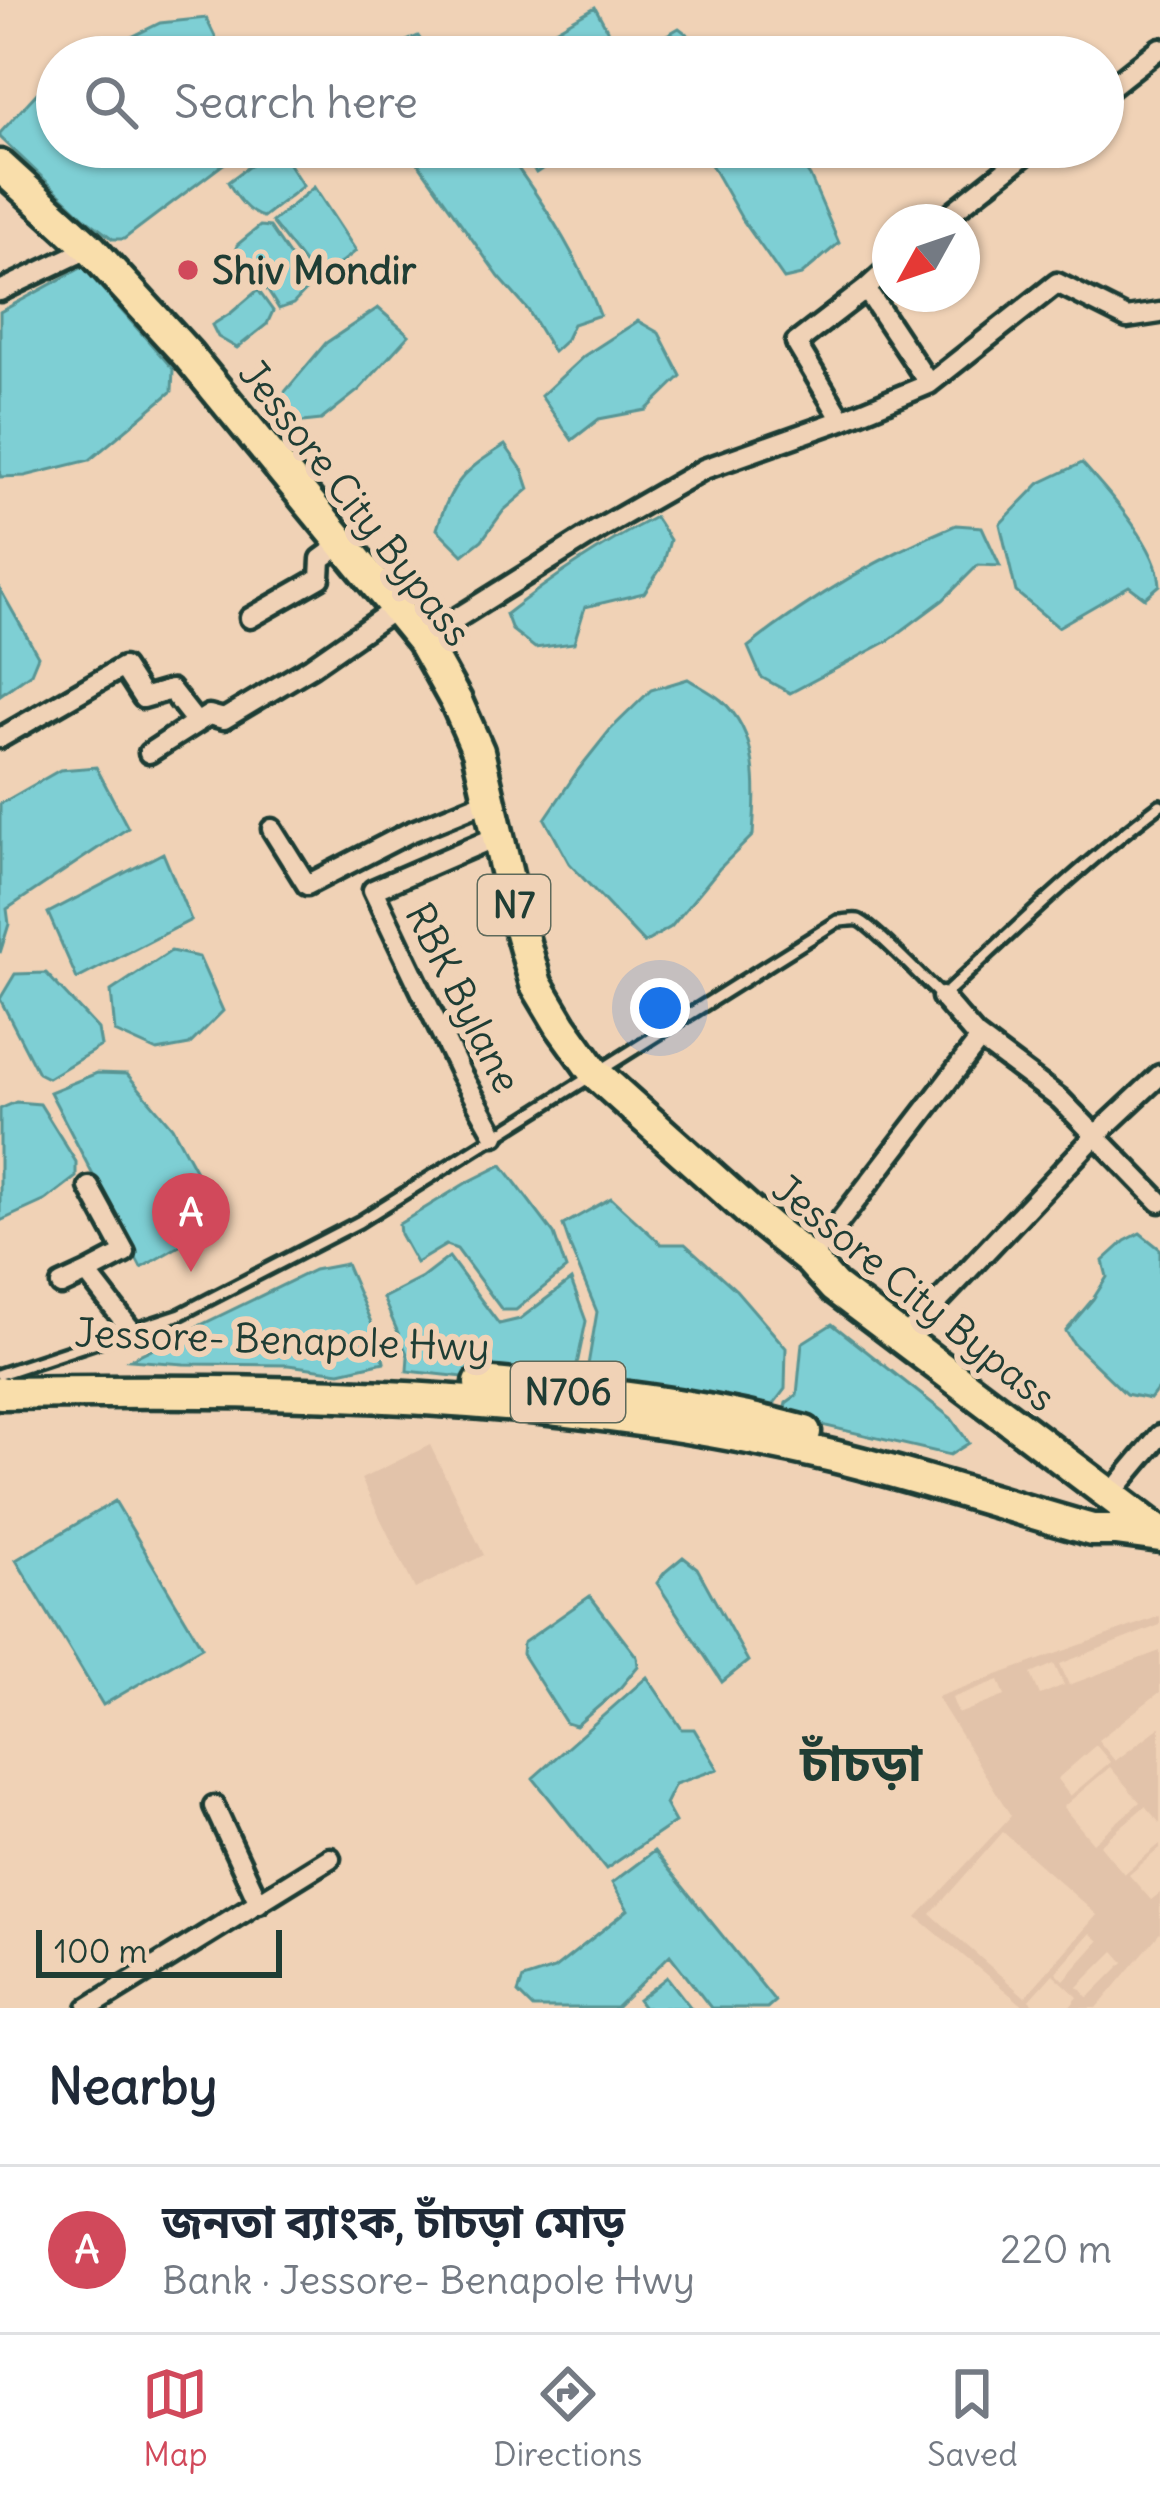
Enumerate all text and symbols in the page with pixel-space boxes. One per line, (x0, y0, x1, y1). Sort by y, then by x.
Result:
search box (36, 36, 1124, 168)
icon: search (78, 69, 144, 135)
text: Search here (174, 74, 418, 130)
north arrow (872, 204, 980, 312)
place label: Shiv Mondir (212, 246, 417, 295)
marker: Shiv Mondir (175, 257, 201, 283)
street label: Jessore City Bypass (228, 350, 482, 656)
road number: N7 (478, 875, 550, 935)
street label: RBK Bylane (394, 895, 532, 1101)
your location (630, 978, 690, 1038)
street label: Jessore City Bypass (763, 1164, 1065, 1422)
pin: A (152, 1173, 230, 1272)
street label: Jessore- Benapole Hwy (74, 1308, 490, 1372)
road number: N706 (511, 1362, 625, 1422)
district label: চাঁচড়া (799, 1731, 923, 1795)
scale bar (36, 1924, 282, 1977)
text: 100 m (54, 1930, 147, 1972)
text: Nearby (48, 2054, 217, 2118)
text: জনতা ব্যাংক, চাঁচড়া মোড় (162, 2194, 625, 2250)
text: A (74, 2225, 100, 2274)
text: 220 m (1000, 2225, 1112, 2274)
text: Bank · Jessore- Benapole Hwy (162, 2256, 695, 2305)
tab: Map (142, 2361, 208, 2475)
tab: Directions (493, 2361, 642, 2475)
tab: Saved (927, 2361, 1018, 2475)

